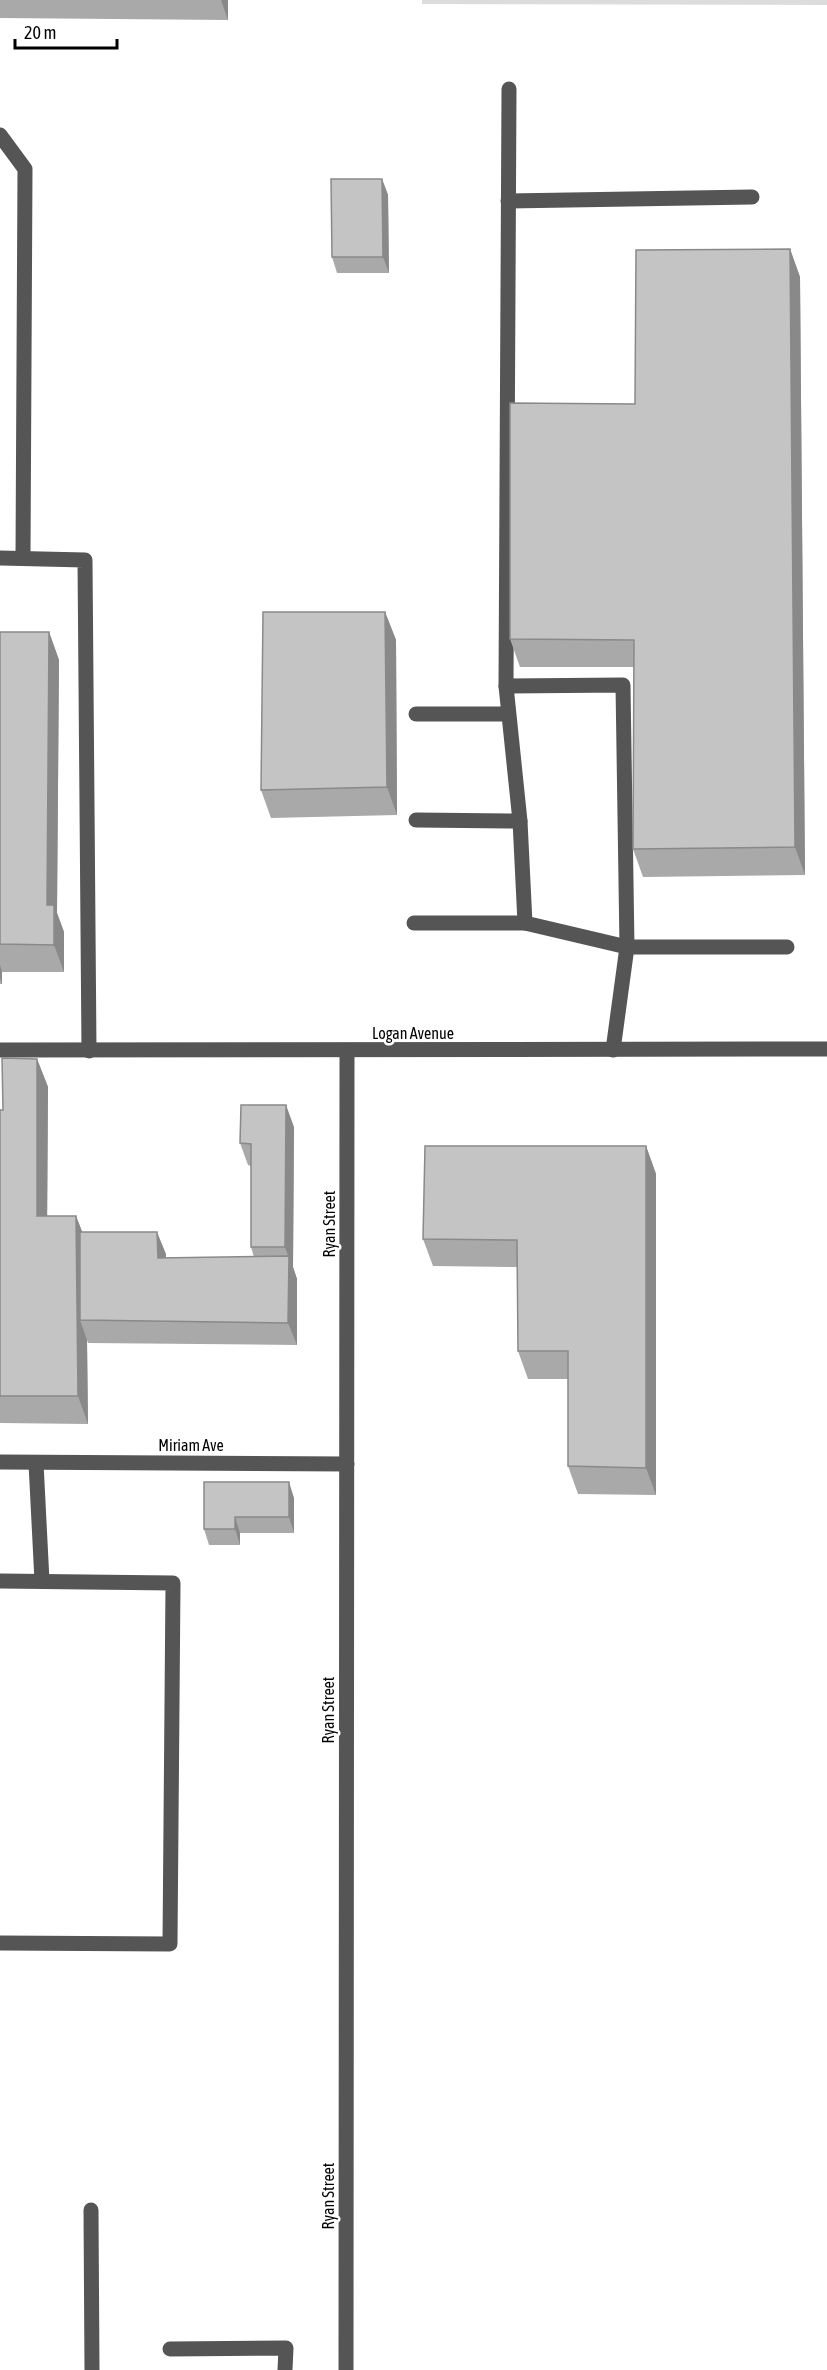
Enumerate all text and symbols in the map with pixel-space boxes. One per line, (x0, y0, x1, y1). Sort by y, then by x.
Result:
scale bar (15, 12, 117, 50)
text: 20 m (24, 22, 56, 43)
street label: Logan Avenue (372, 1024, 454, 1043)
street label: Ryan Street (320, 1190, 339, 1257)
street label: Miriam Ave (158, 1436, 224, 1454)
street label: Ryan Street (319, 1676, 338, 1743)
street label: Ryan Street (319, 2162, 338, 2229)

